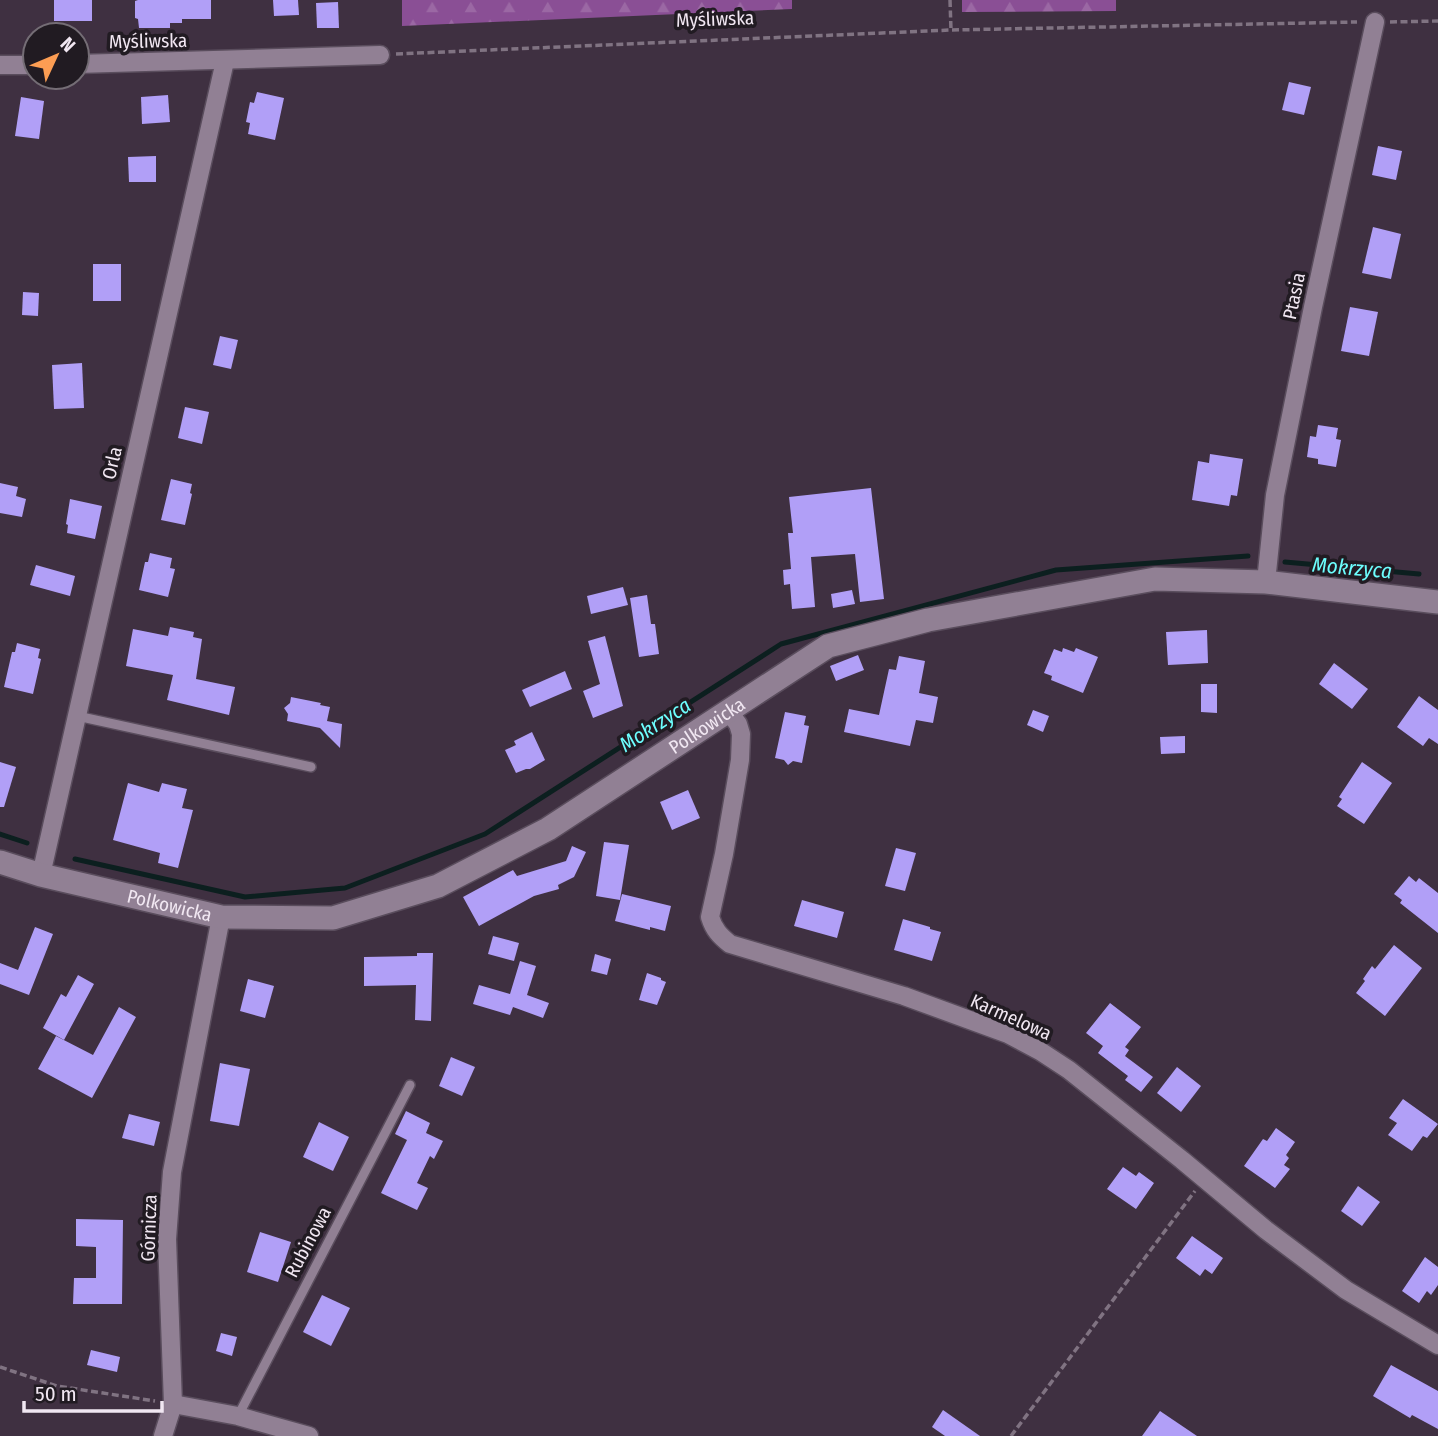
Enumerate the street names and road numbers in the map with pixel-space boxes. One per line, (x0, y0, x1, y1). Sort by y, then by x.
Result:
street label: Myśliwska (676, 6, 754, 32)
street label: Myśliwska (109, 29, 187, 53)
street label: Ptasia (1278, 270, 1310, 322)
street label: Orla (97, 444, 127, 482)
street label: Polkowicka (664, 692, 749, 759)
street label: Polkowicka (125, 884, 214, 926)
street label: Karmelowa (967, 989, 1055, 1045)
street label: Górnicza (136, 1194, 162, 1262)
street label: Rubinowa (280, 1203, 336, 1281)

